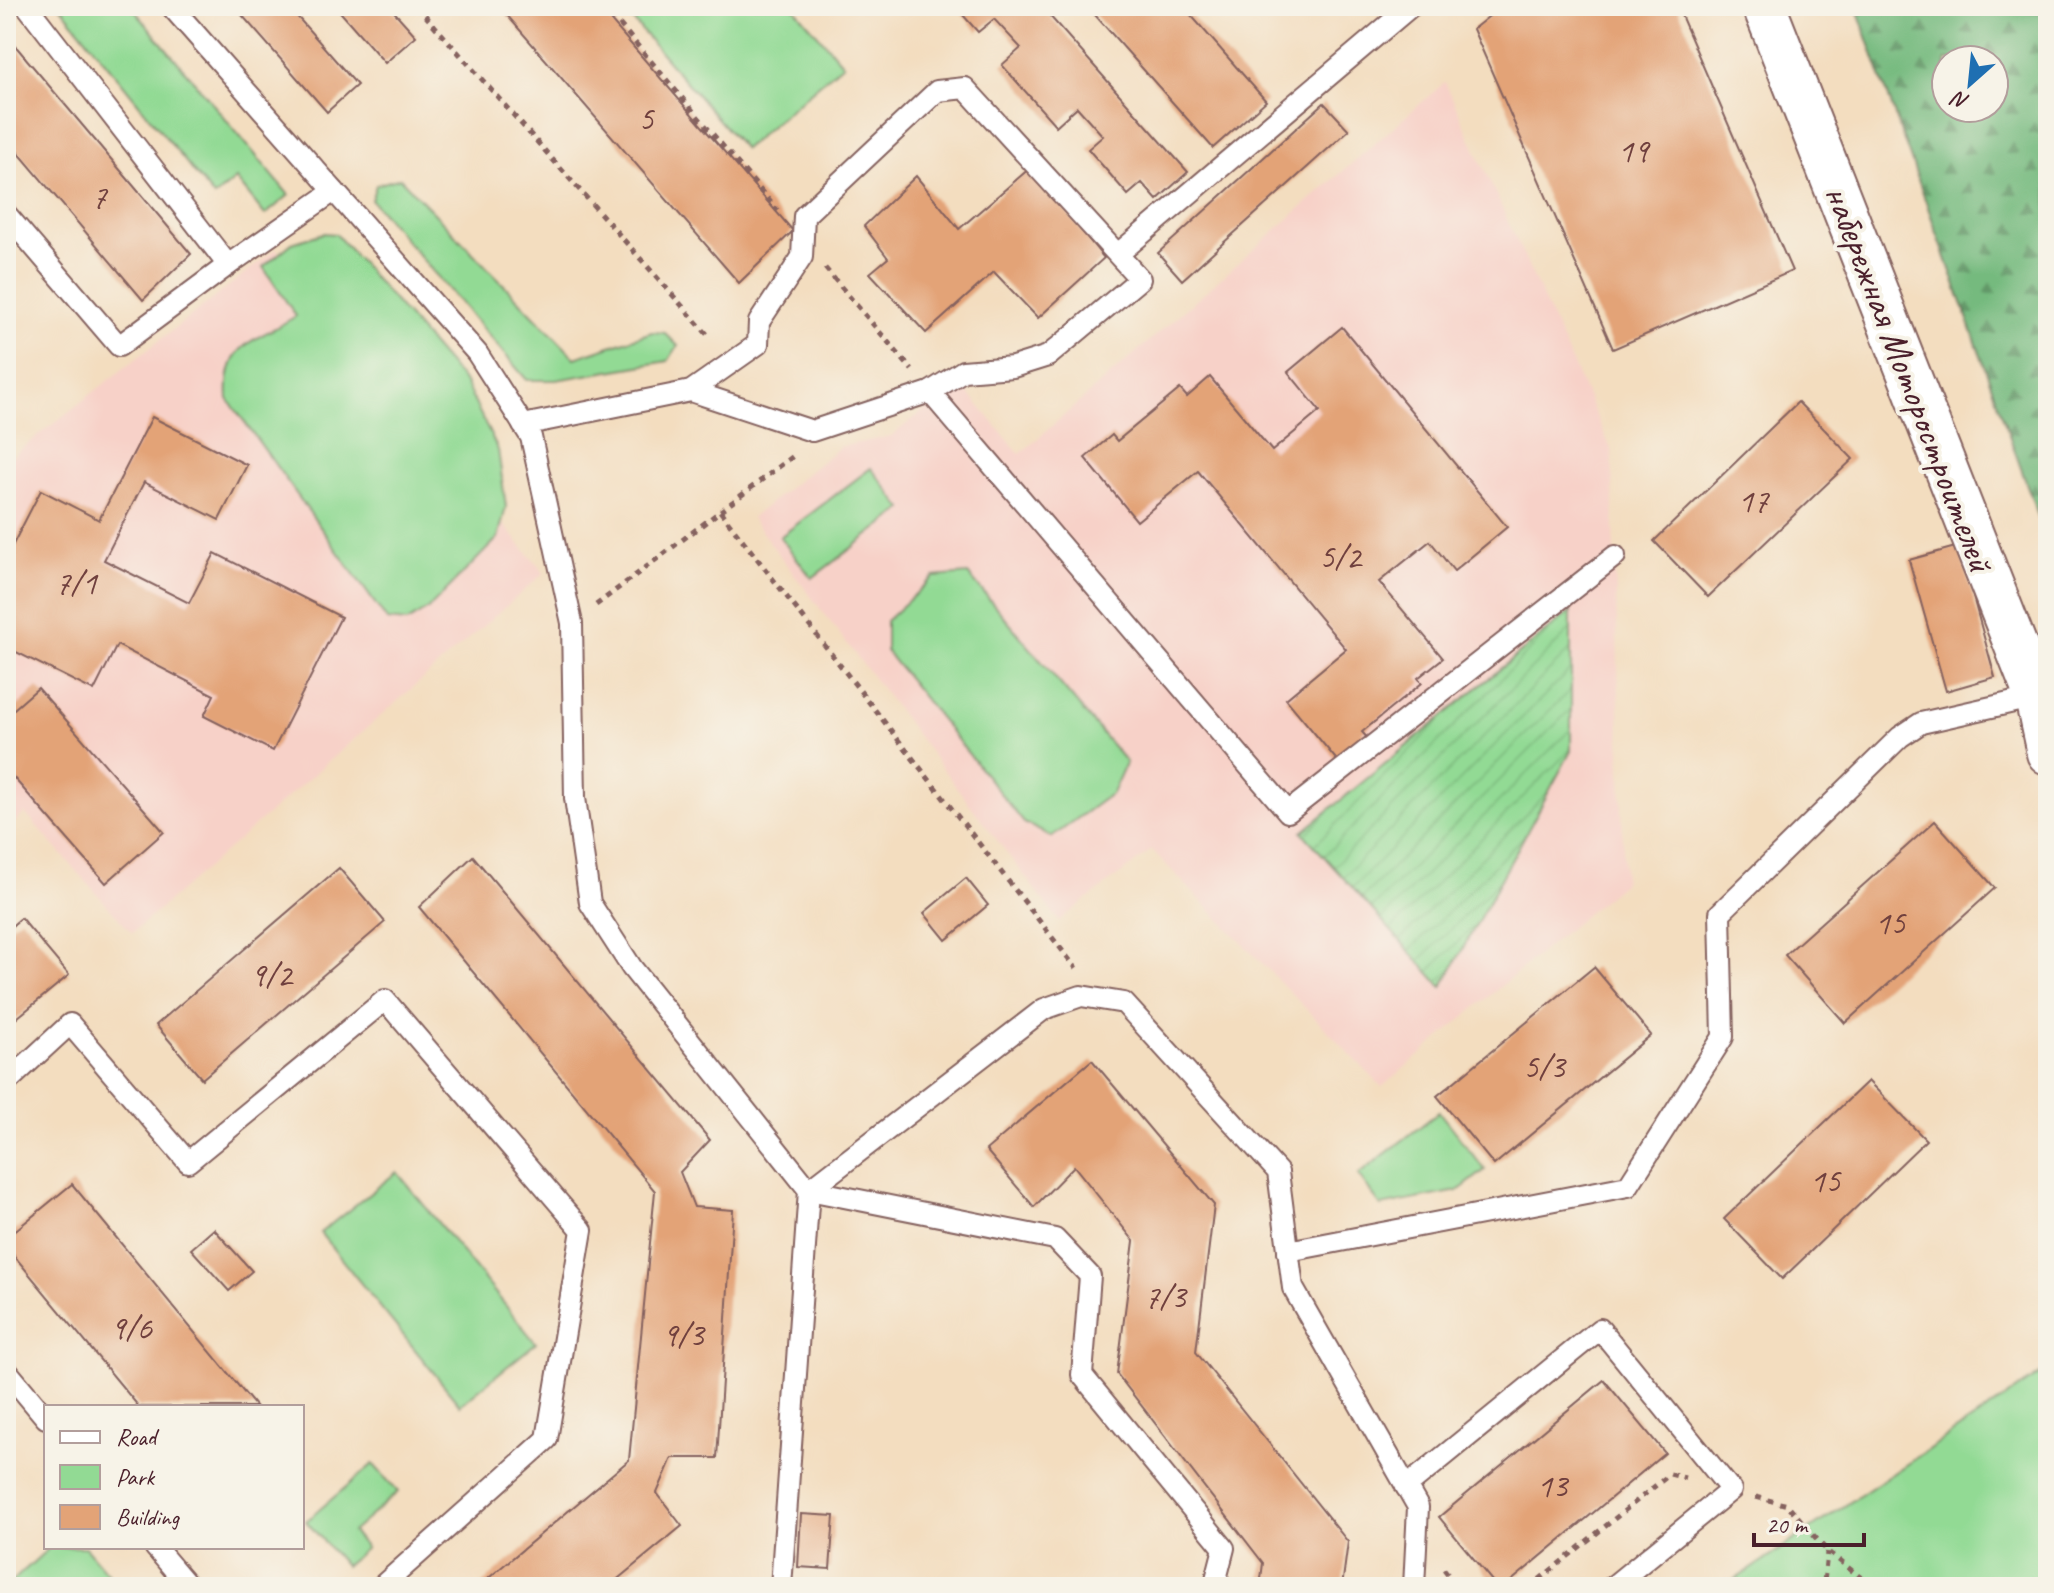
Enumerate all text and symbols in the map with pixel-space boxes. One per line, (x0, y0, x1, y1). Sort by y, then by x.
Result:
north arrow (1930, 44, 2010, 124)
text: N (1946, 84, 1974, 116)
house number: 5 (638, 97, 655, 140)
house number: 19 (1618, 129, 1651, 172)
house number: 7 (91, 175, 108, 218)
street label: набережная Моторостроителей (1814, 178, 2006, 580)
house number: 17 (1738, 479, 1770, 522)
house number: 5/2 (1319, 535, 1364, 578)
house number: 7/1 (55, 561, 99, 604)
house number: 15 (1875, 901, 1907, 944)
house number: 9/2 (250, 953, 295, 996)
house number: 5/3 (1523, 1045, 1568, 1088)
house number: 15 (1810, 1159, 1842, 1202)
house number: 7/3 (1144, 1275, 1189, 1318)
house number: 9/6 (110, 1306, 154, 1349)
house number: 9/3 (662, 1313, 707, 1356)
legend (44, 1405, 304, 1549)
text: Road (116, 1422, 160, 1452)
text: Park (116, 1462, 156, 1492)
house number: 13 (1537, 1464, 1570, 1507)
scale bar (1754, 1497, 1864, 1547)
text: Building (116, 1502, 181, 1532)
text: 20 m (1766, 1510, 1809, 1540)

